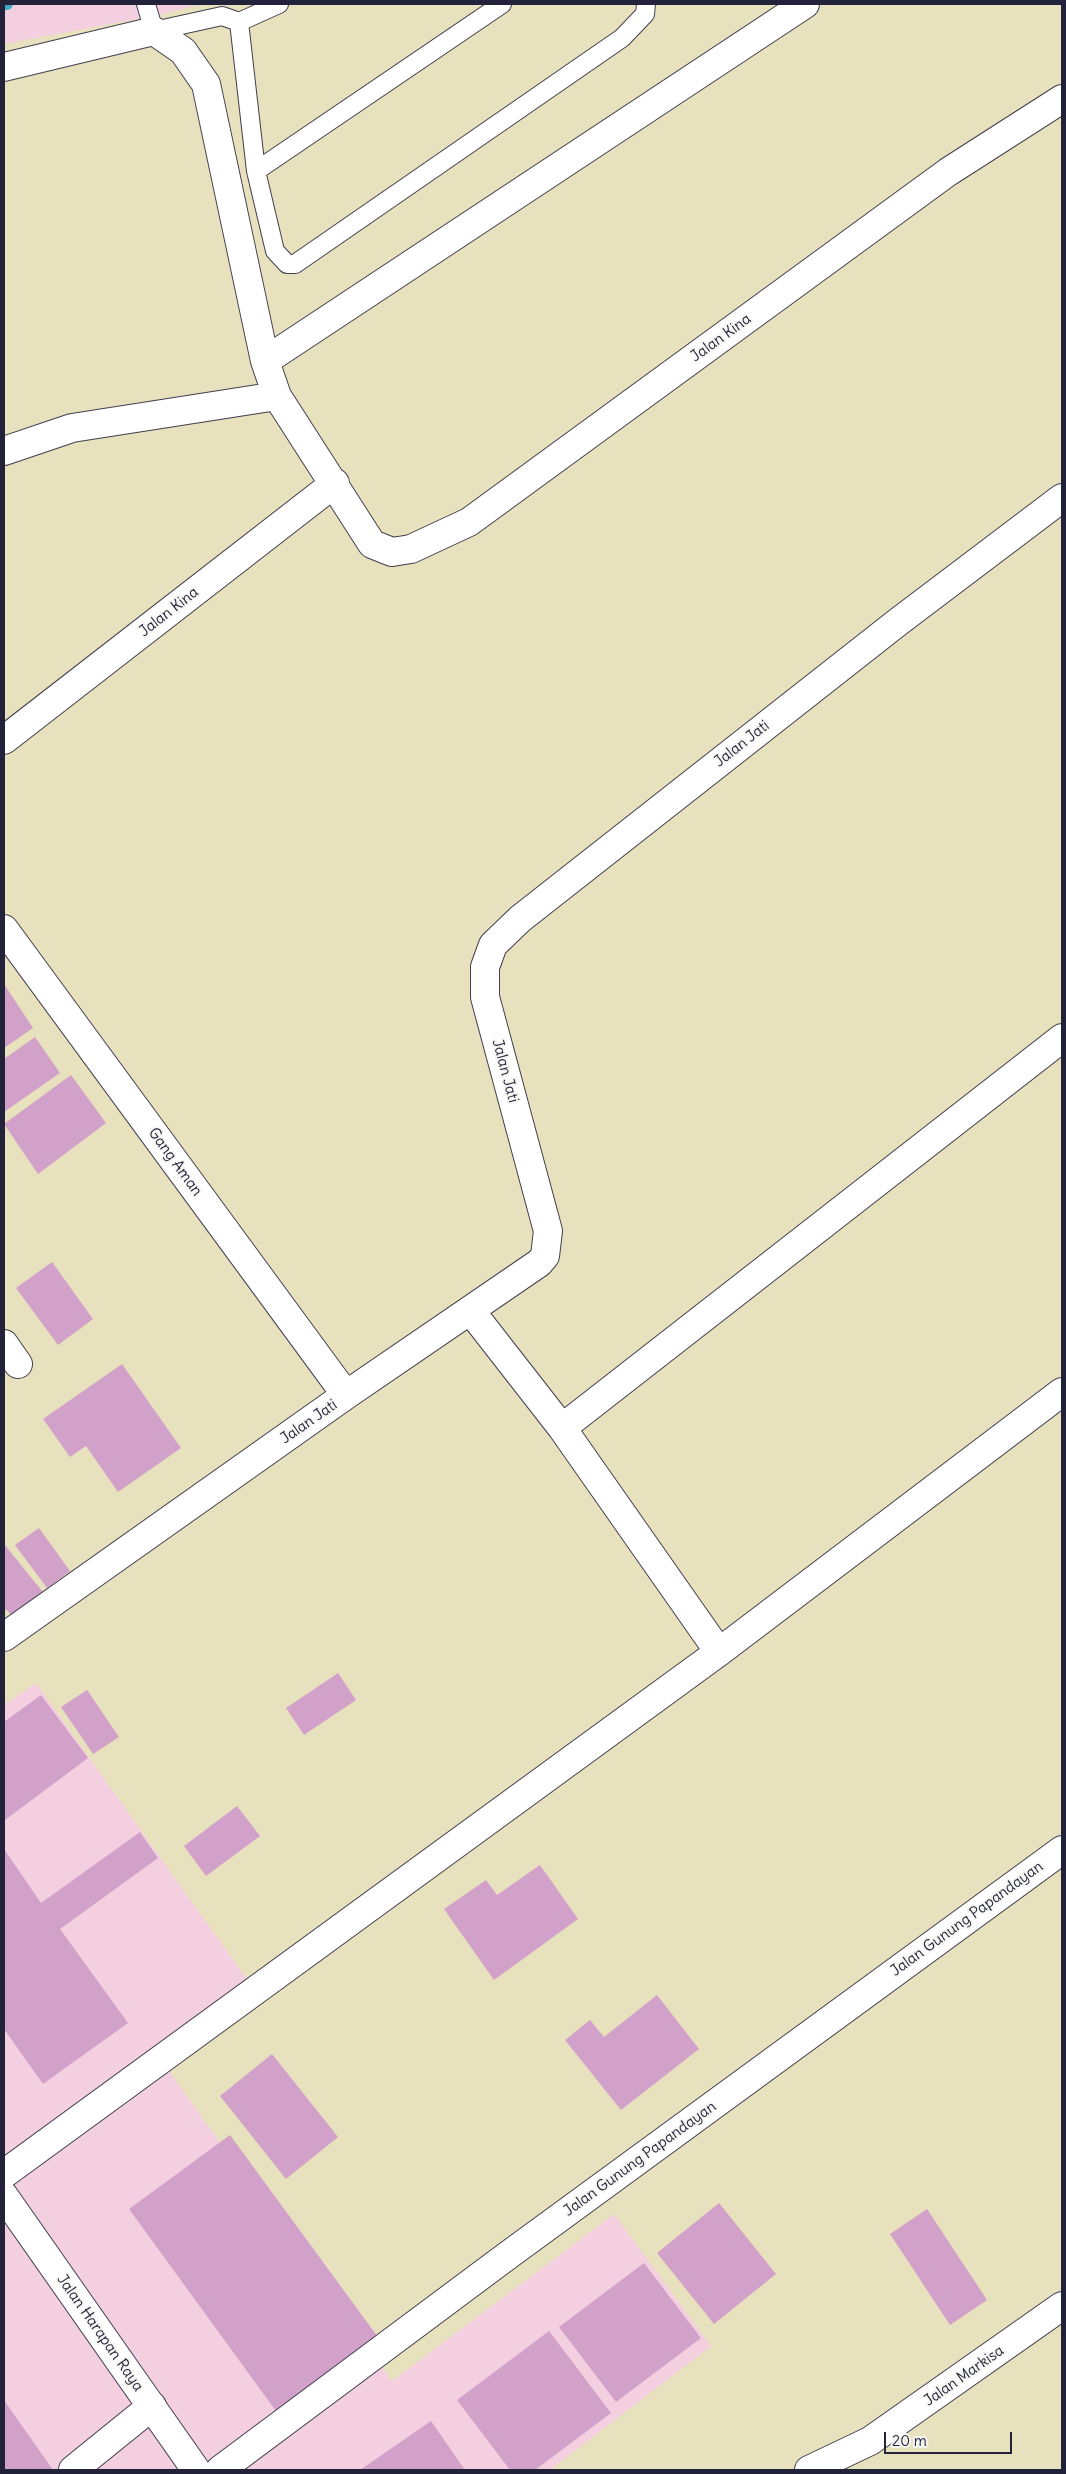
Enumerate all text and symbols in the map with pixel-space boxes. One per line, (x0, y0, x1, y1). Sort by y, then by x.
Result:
street label: Jalan Kina (687, 310, 755, 366)
street label: Jalan Kina (136, 583, 202, 641)
street label: Jalan Jati (711, 717, 773, 771)
street label: Jalan Jati (488, 1037, 522, 1105)
street label: Gang Aman (144, 1124, 206, 1200)
street label: Jalan Jati (277, 1396, 341, 1448)
street label: Jalan Gunung Papandayan (887, 1858, 1047, 1980)
street label: Jalan Gunung Papandayan (560, 2098, 720, 2220)
street label: Jalan Harapan Raya (53, 2271, 147, 2395)
street label: Jalan Markisa (921, 2342, 1007, 2410)
scale bar (886, 2422, 1014, 2454)
text: 20 m (892, 2431, 927, 2450)

